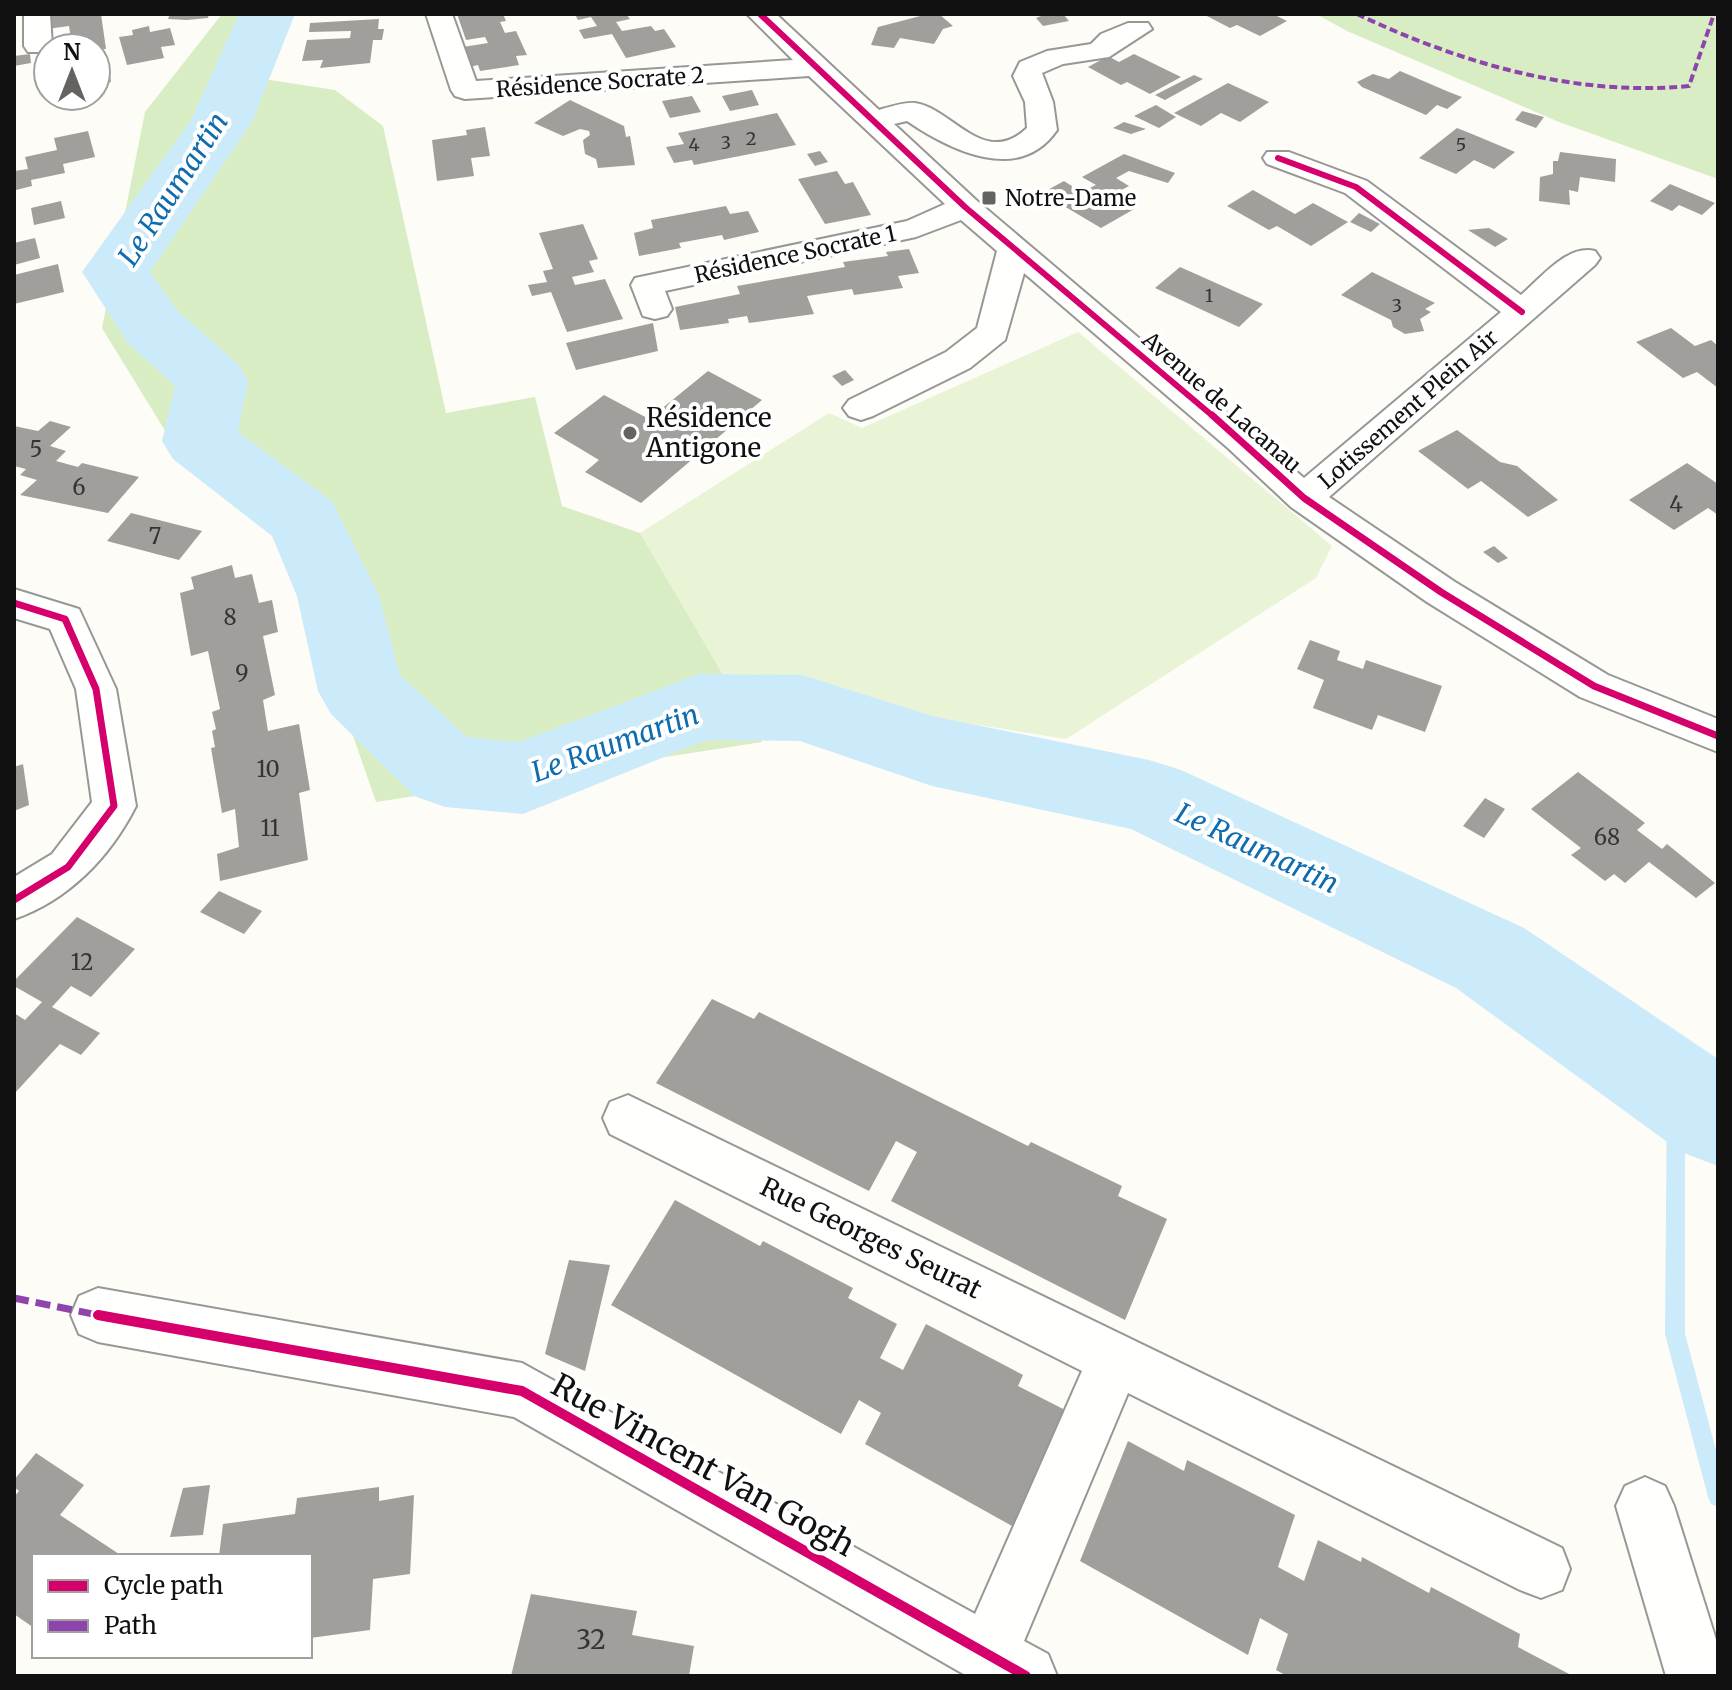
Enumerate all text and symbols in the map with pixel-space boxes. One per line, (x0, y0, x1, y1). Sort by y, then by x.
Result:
north arrow (32, 32, 112, 112)
text: N (63, 38, 81, 66)
street label: Résidence Socrate 2 (495, 61, 705, 103)
water label: Le Raumartin (110, 106, 236, 272)
house number: 2 (746, 127, 756, 150)
house number: 3 (721, 131, 731, 154)
house number: 4 (688, 133, 700, 156)
house number: 5 (1456, 133, 1466, 156)
place label: Notre-Dame (1005, 184, 1136, 212)
marker: Notre-Dame (980, 189, 998, 207)
street label: Résidence Socrate 1 (692, 219, 898, 289)
house number: 1 (1205, 284, 1213, 307)
house number: 3 (1392, 294, 1402, 317)
street label: Lotissement Plein Air (1313, 323, 1504, 495)
street label: Avenue de Lacanau (1136, 325, 1307, 479)
place label: Résidence Antigone (645, 401, 772, 464)
marker: Résidence Antigone (621, 424, 639, 442)
house number: 5 (30, 435, 42, 463)
house number: 6 (72, 473, 86, 501)
house number: 4 (1669, 490, 1683, 518)
house number: 7 (149, 522, 161, 550)
house number: 8 (223, 603, 237, 631)
house number: 9 (235, 659, 249, 687)
water label: Le Raumartin (526, 696, 704, 790)
house number: 10 (256, 755, 280, 783)
water label: Le Raumartin (1170, 795, 1344, 901)
house number: 11 (260, 814, 280, 842)
house number: 68 (1594, 823, 1620, 851)
house number: 12 (71, 948, 93, 976)
street label: Rue Georges Seurat (755, 1170, 987, 1306)
street label: Rue Vincent Van Gogh (544, 1365, 862, 1565)
legend (32, 1554, 312, 1658)
text: Cycle path (104, 1570, 223, 1601)
text: Path (104, 1610, 157, 1641)
house number: 32 (576, 1623, 606, 1656)

